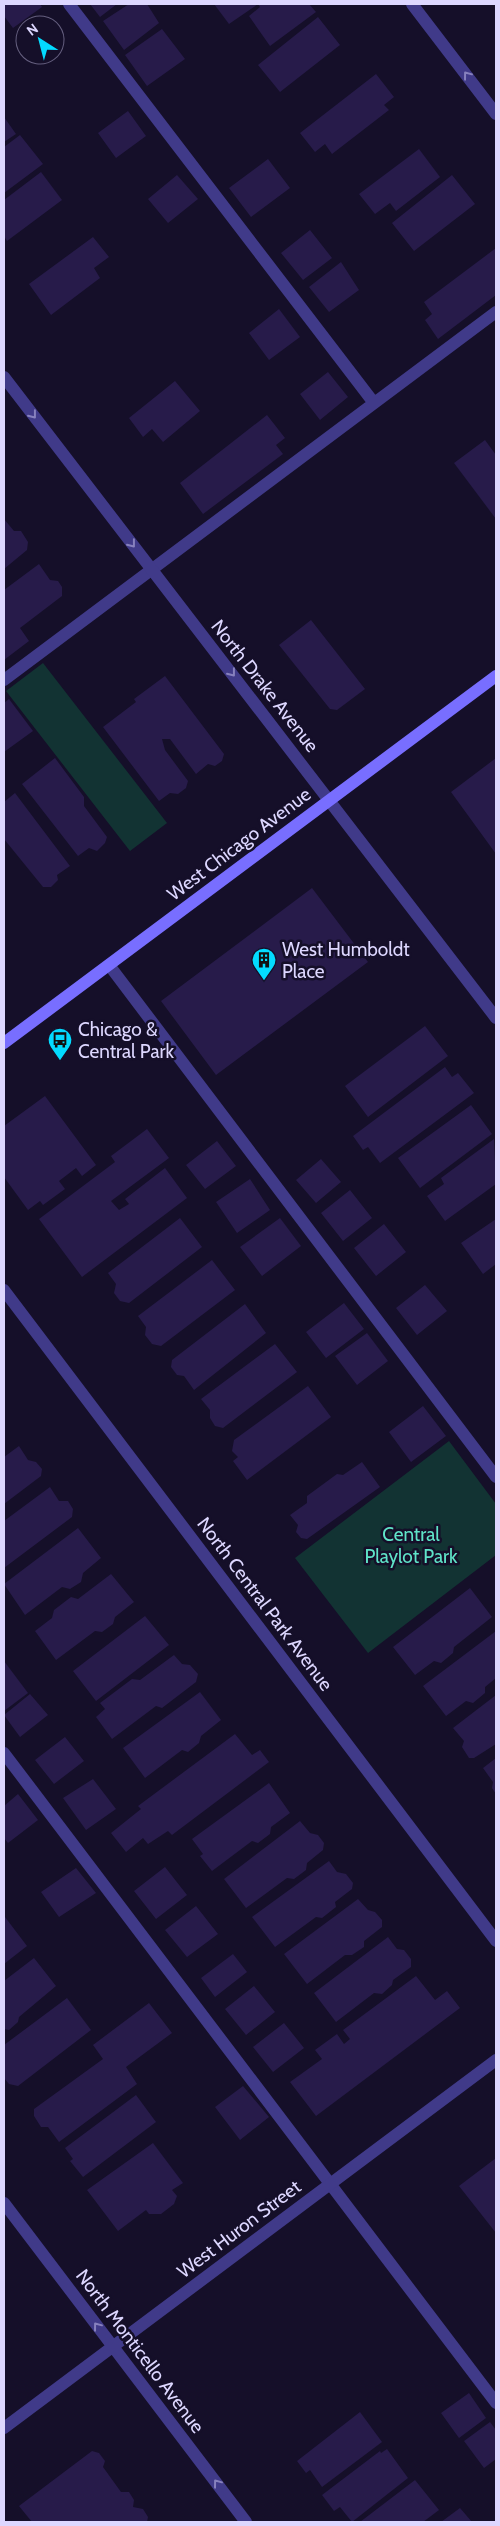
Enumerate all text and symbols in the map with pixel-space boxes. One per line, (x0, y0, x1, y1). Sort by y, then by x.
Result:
north arrow (15, 15, 65, 65)
text: N (23, 19, 42, 40)
one-way arrow (464, 72, 472, 81)
one-way arrow (28, 409, 36, 418)
one-way arrow (127, 538, 135, 547)
street label: North Drake Avenue (206, 615, 324, 757)
one-way arrow (226, 667, 234, 676)
street label: West Chicago Avenue (163, 782, 316, 905)
place label: West Humboldt Place (282, 938, 410, 983)
building icon: West Humboldt Place (251, 947, 277, 981)
place label: Chicago & Central Park (78, 1018, 175, 1063)
bus stop icon: Chicago & Central Park (47, 1027, 73, 1061)
street label: North Central Park Avenue (192, 1513, 338, 1695)
park label: Central Playlot Park (364, 1523, 458, 1568)
street label: West Huron Street (173, 2175, 306, 2283)
street label: North Monticello Avenue (71, 2265, 209, 2438)
one-way arrow (95, 2323, 103, 2332)
one-way arrow (214, 2479, 223, 2489)

